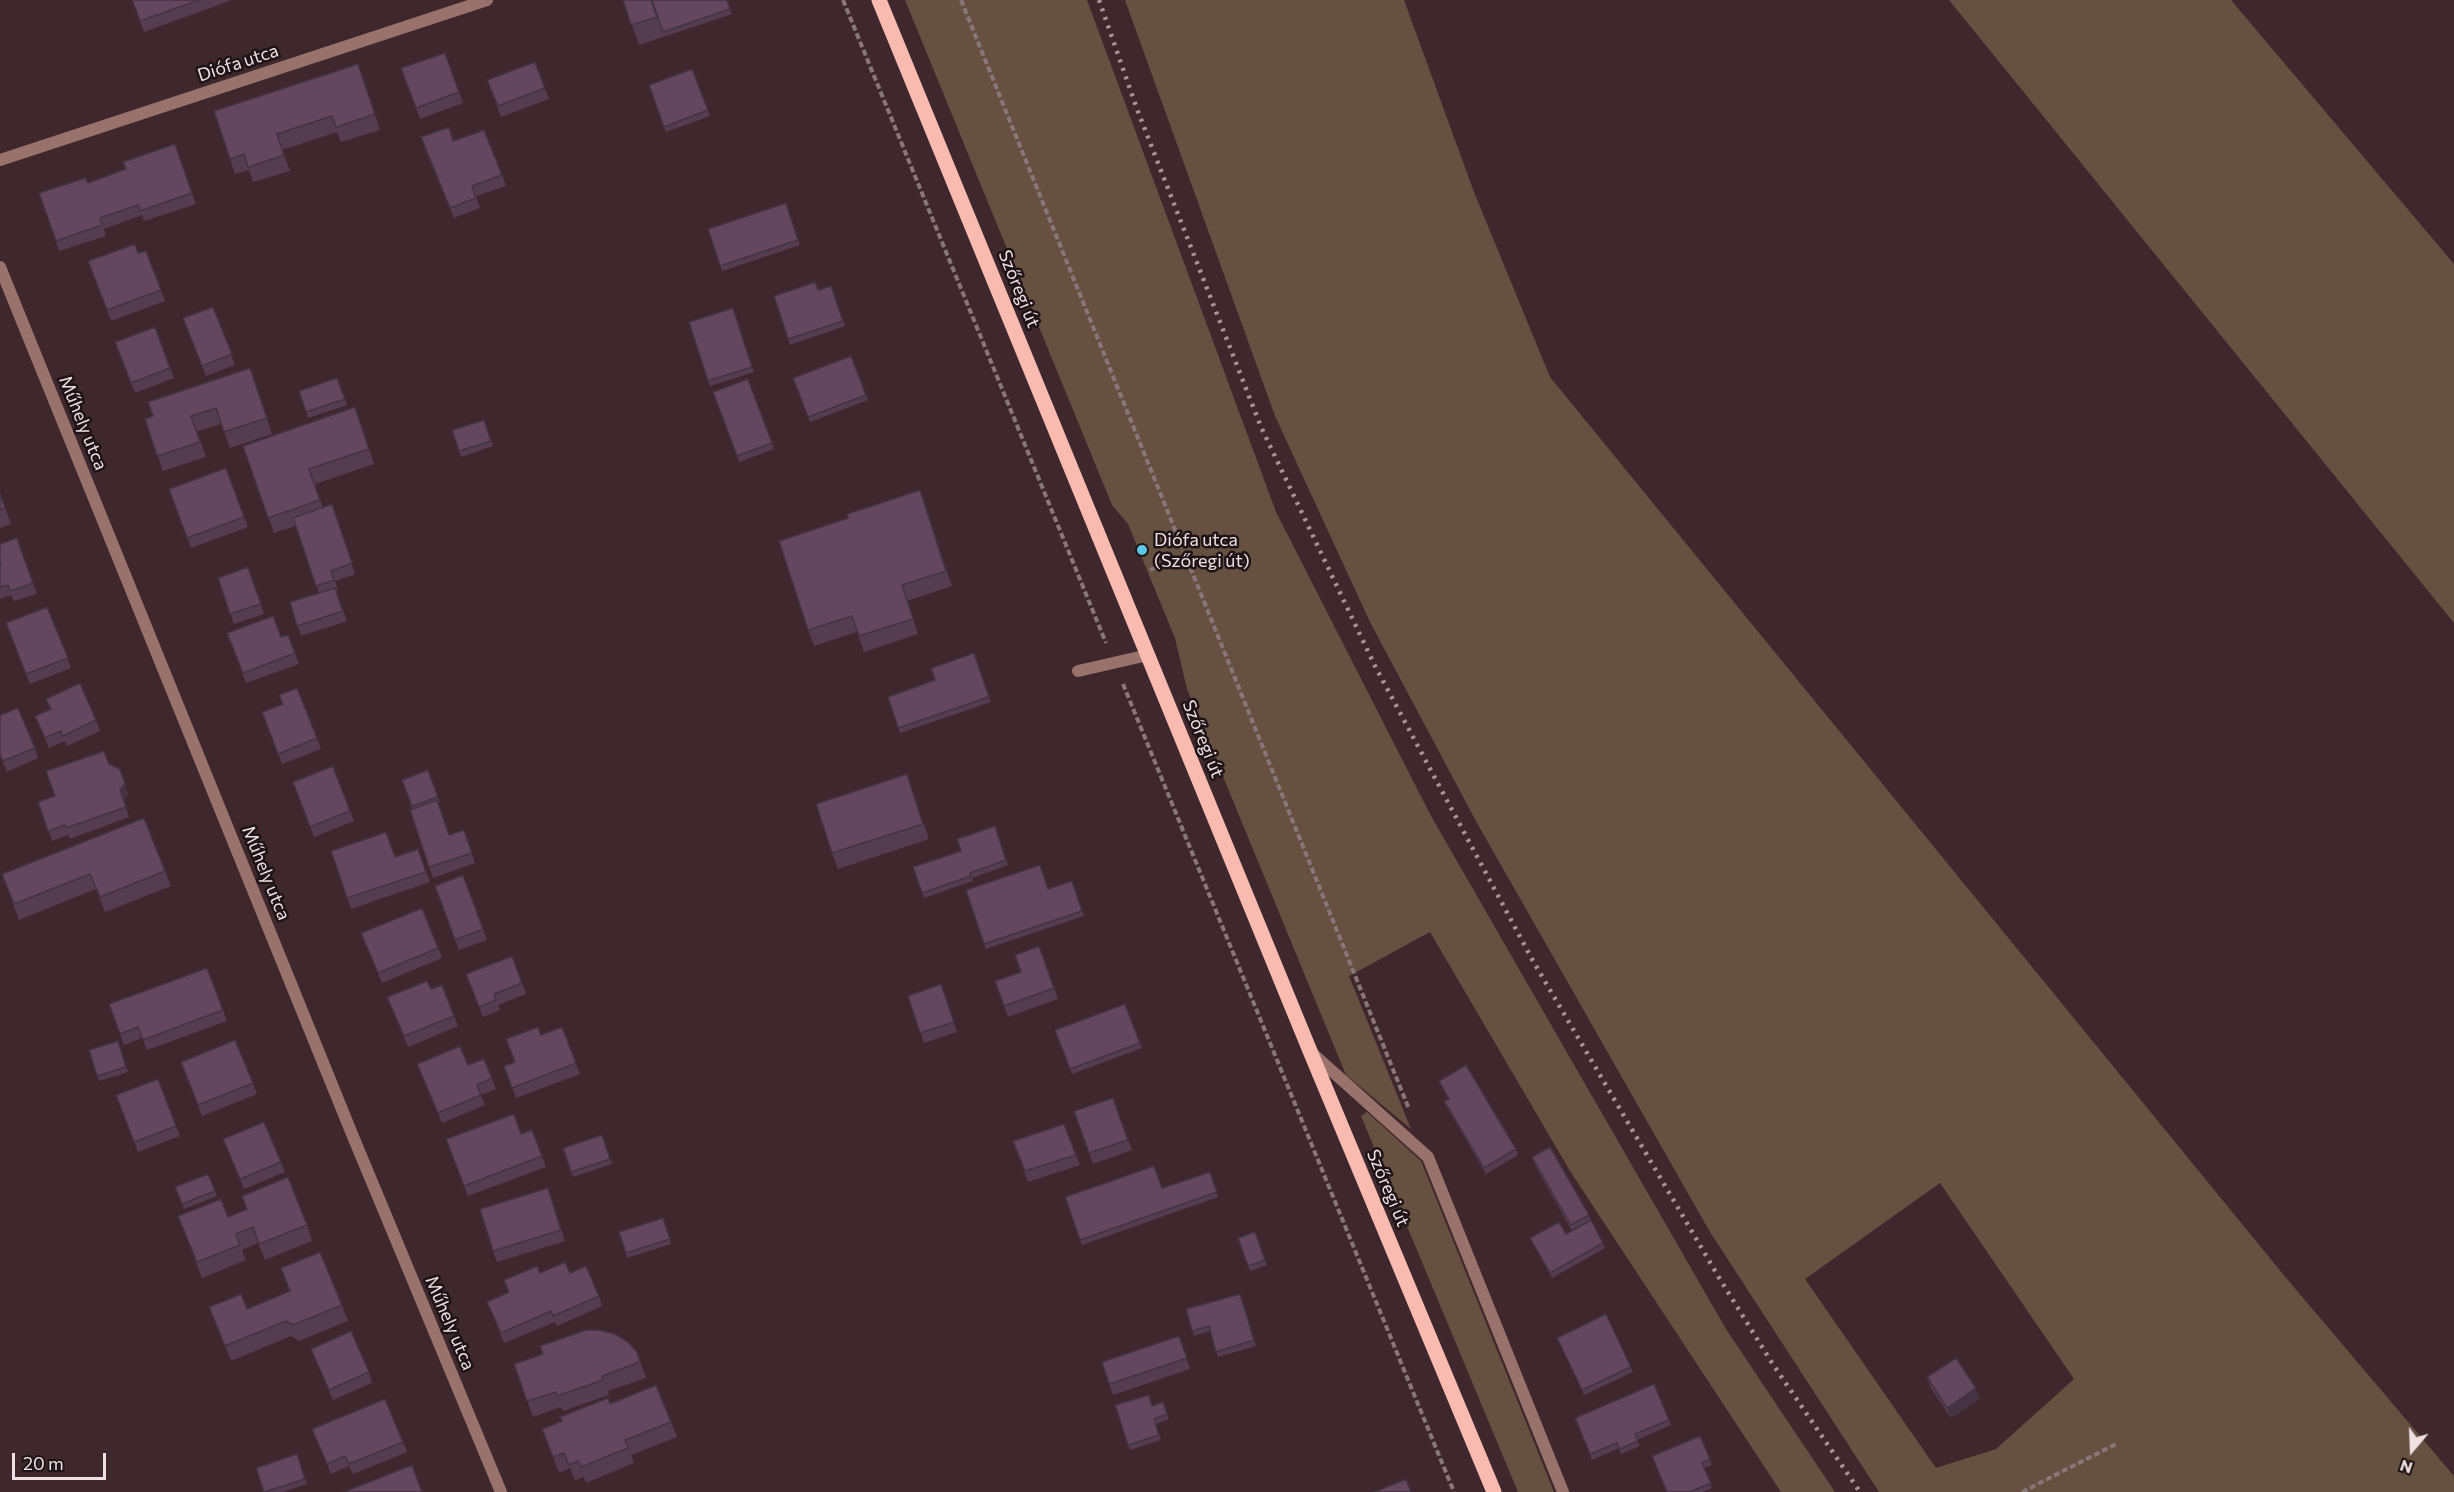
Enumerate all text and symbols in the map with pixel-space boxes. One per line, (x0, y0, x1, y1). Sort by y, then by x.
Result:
street label: Diófa utca (195, 40, 281, 86)
street label: Szőregi út (994, 247, 1044, 331)
street label: Műhely utca (54, 373, 112, 473)
place label: Diófa utca (Szőregi út) (1154, 529, 1250, 572)
marker: Diófa utca (Szőregi út) (1135, 543, 1149, 557)
street label: Szőregi út (1178, 697, 1228, 781)
street label: Műhely utca (237, 823, 295, 923)
street label: Szőregi út (1362, 1146, 1414, 1230)
street label: Műhely utca (421, 1273, 479, 1373)
north arrow (2382, 1420, 2442, 1480)
scale bar (15, 1441, 110, 1479)
text: 20 m (23, 1452, 64, 1474)
text: N (2397, 1457, 2415, 1478)

